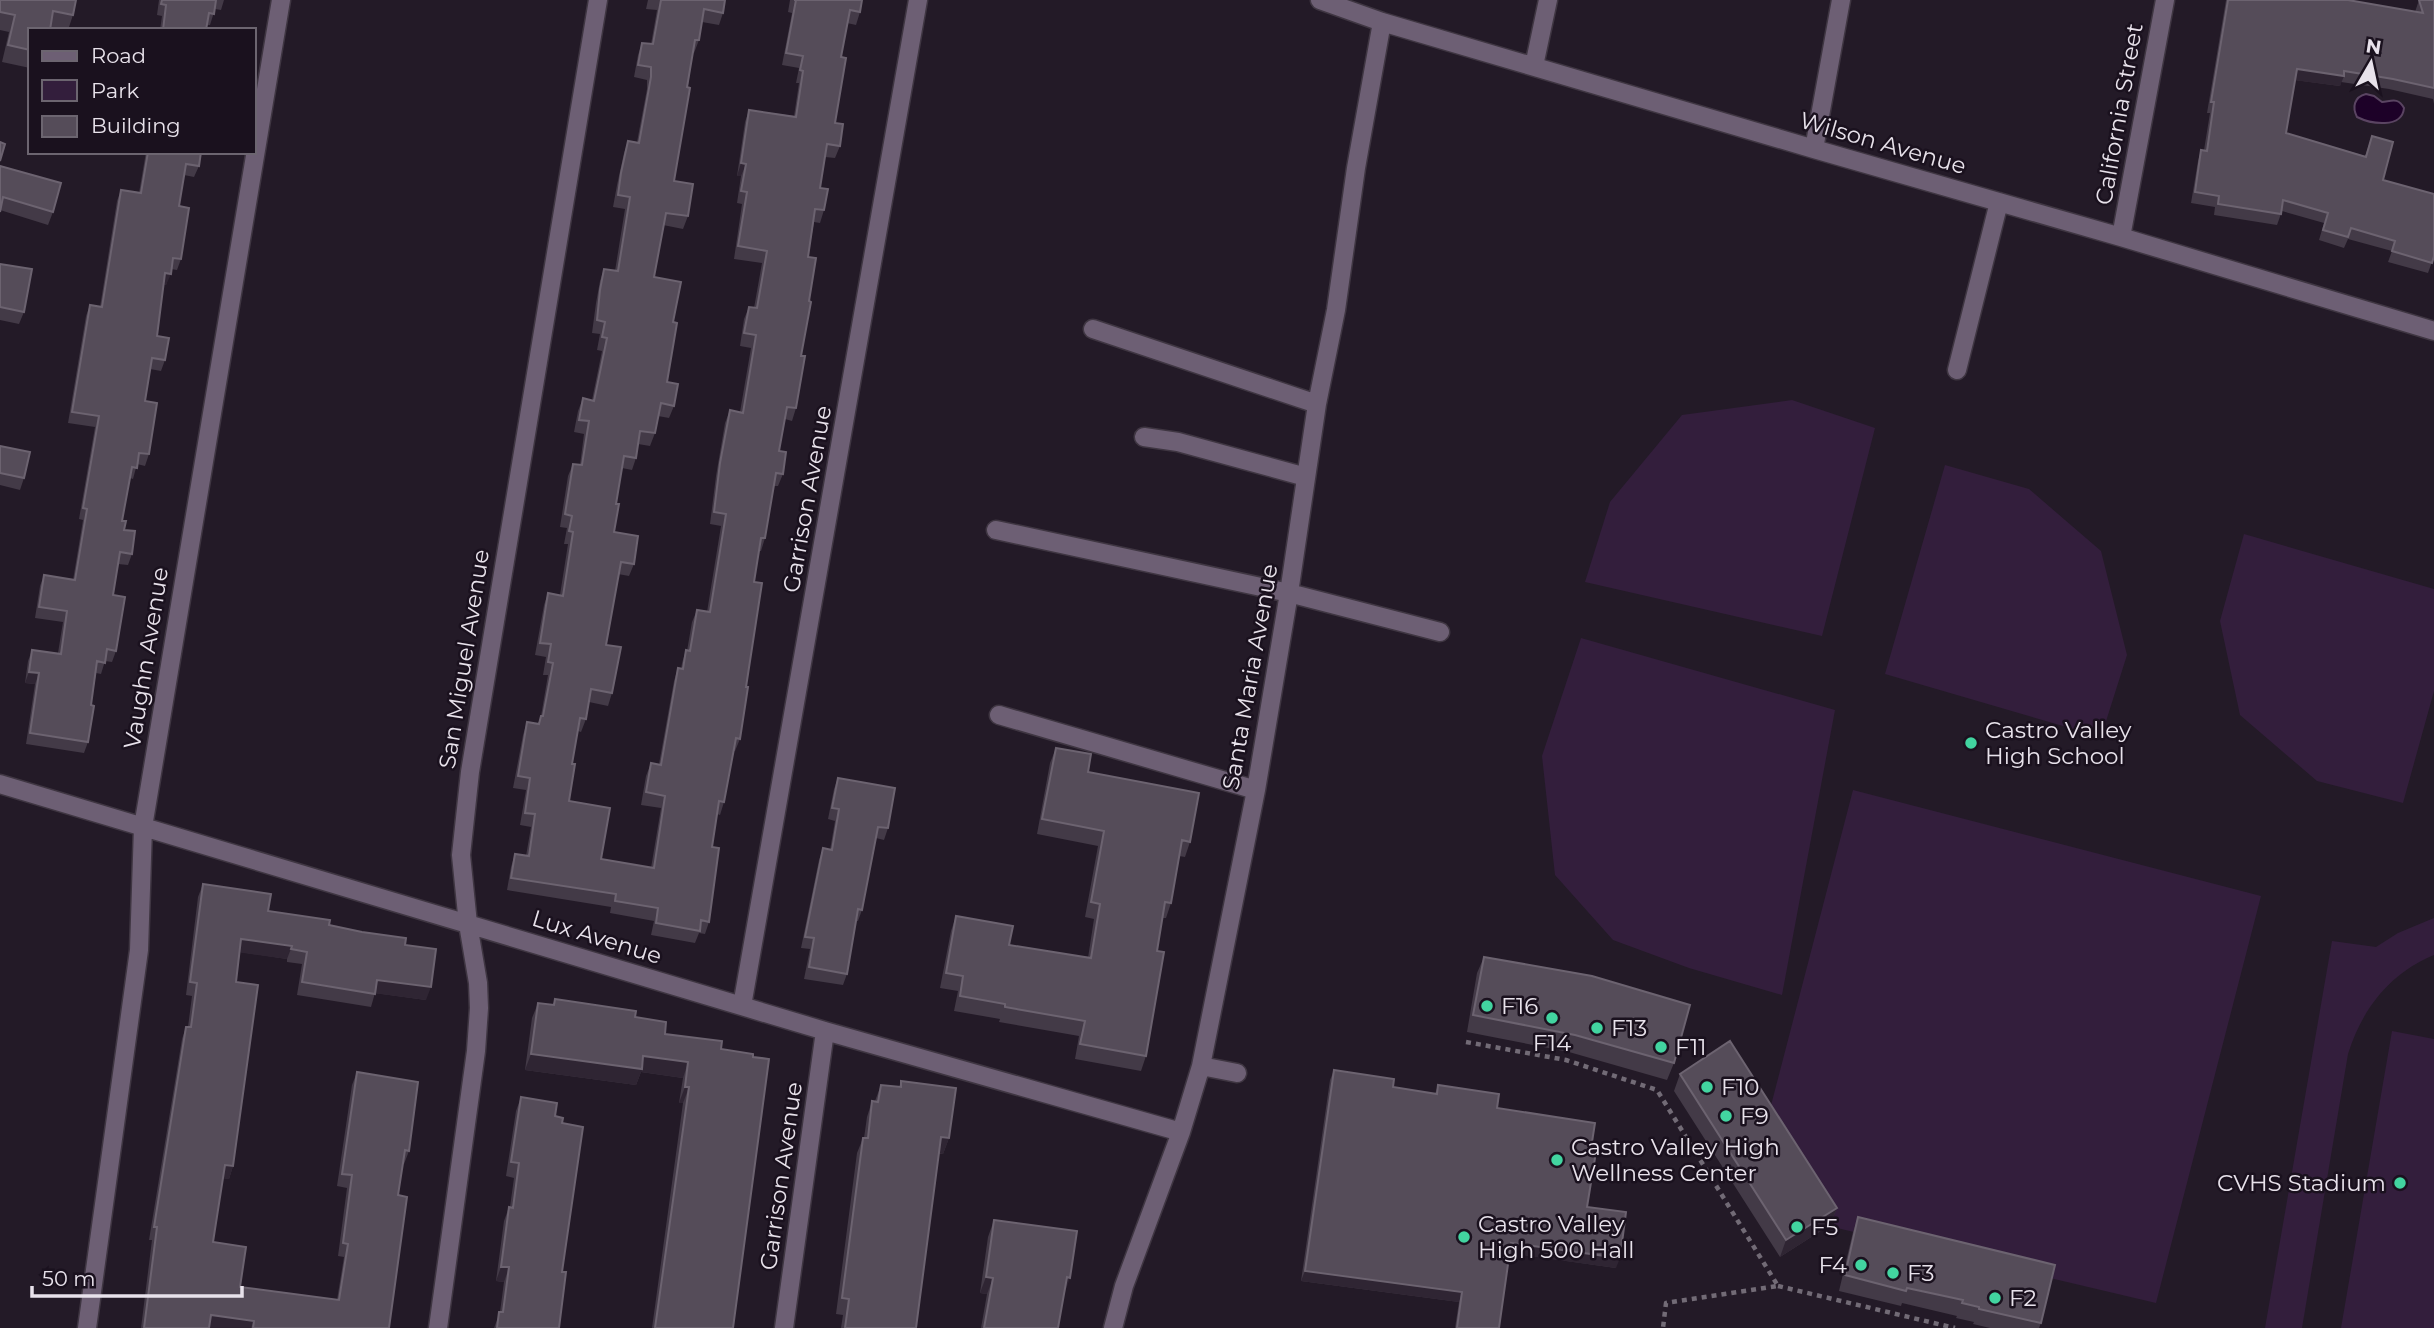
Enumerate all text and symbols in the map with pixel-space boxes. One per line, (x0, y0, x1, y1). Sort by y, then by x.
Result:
street label: California Street (2089, 21, 2149, 207)
legend (28, 28, 256, 154)
north arrow (2336, 28, 2406, 98)
text: N (2364, 34, 2383, 59)
text: Road (91, 43, 146, 68)
text: Park (91, 78, 139, 103)
street label: Wilson Avenue (1797, 106, 1969, 180)
text: Building (91, 113, 181, 138)
street label: Garrison Avenue (777, 403, 837, 595)
street label: San Miguel Avenue (433, 547, 495, 771)
street label: Santa Maria Avenue (1216, 562, 1284, 792)
street label: Vaughn Avenue (118, 565, 174, 751)
place label: Castro Valley High School (1985, 716, 2132, 770)
marker: Castro Valley High School (1963, 735, 1979, 751)
street label: Lux Avenue (529, 904, 665, 970)
place label: F16 (1501, 992, 1538, 1020)
marker: F16 (1479, 998, 1495, 1014)
marker: F14 (1544, 1010, 1560, 1026)
place label: F13 (1611, 1014, 1647, 1042)
marker: F13 (1589, 1020, 1605, 1036)
place label: F14 (1533, 1029, 1571, 1057)
place label: F11 (1675, 1033, 1707, 1061)
marker: F11 (1653, 1039, 1669, 1055)
place label: F10 (1721, 1073, 1759, 1101)
marker: F10 (1699, 1079, 1715, 1095)
street label: Garrison Avenue (754, 1080, 808, 1272)
place label: F9 (1740, 1102, 1769, 1130)
marker: F9 (1718, 1108, 1734, 1124)
place label: Castro Valley High Wellness Center (1571, 1133, 1780, 1187)
marker: Castro Valley High Wellness Center (1549, 1152, 1565, 1168)
place label: CVHS Stadium (2217, 1169, 2386, 1197)
marker: CVHS Stadium (2392, 1175, 2408, 1191)
place label: Castro Valley High 500 Hall (1478, 1210, 1634, 1264)
place label: F5 (1811, 1213, 1838, 1241)
marker: F5 (1789, 1219, 1805, 1235)
marker: Castro Valley High 500 Hall (1456, 1229, 1472, 1245)
place label: F4 (1818, 1251, 1847, 1279)
scale bar (32, 1254, 242, 1298)
marker: F4 (1853, 1257, 1869, 1273)
place label: F3 (1907, 1259, 1935, 1287)
marker: F3 (1885, 1265, 1901, 1281)
text: 50 m (42, 1266, 96, 1291)
place label: F2 (2009, 1284, 2037, 1312)
marker: F2 (1987, 1290, 2003, 1306)

